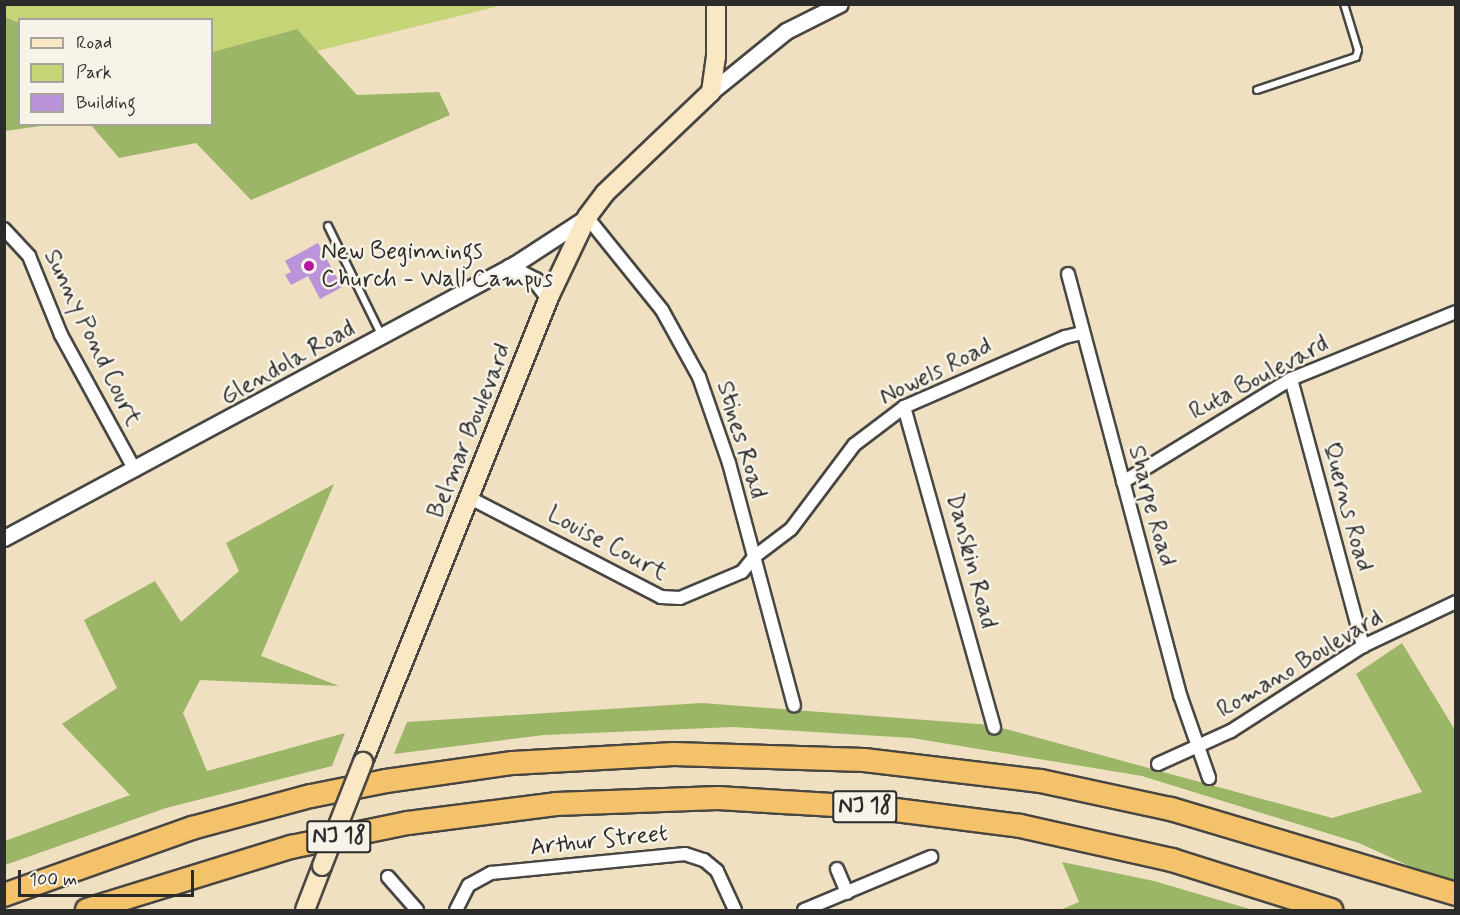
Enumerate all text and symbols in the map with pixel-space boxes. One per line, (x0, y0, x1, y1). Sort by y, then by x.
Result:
legend (18, 18, 213, 126)
text: Road (76, 31, 112, 55)
text: Park (76, 61, 112, 85)
text: Building (76, 91, 136, 115)
place label: New Beginnings Church - Wall Campus (321, 238, 553, 294)
street label: Sunny Pond Court (38, 248, 146, 428)
marker: New Beginnings Church - Wall Campus (302, 259, 316, 273)
street label: Glendola Road (216, 315, 360, 411)
street label: Ruta Boulevard (1187, 331, 1331, 425)
street label: Nowels Road (875, 332, 997, 412)
street label: Belmar Boulevard (422, 341, 518, 521)
street label: Stines Road (710, 379, 772, 501)
street label: Querns Road (1316, 439, 1378, 575)
street label: Sharpe Road (1121, 442, 1181, 570)
street label: Danskin Road (939, 491, 1003, 631)
street label: Louise Court (545, 502, 669, 586)
street label: Romano Boulevard (1212, 603, 1388, 725)
road number: NJ 18 (832, 788, 898, 826)
road number: NJ 18 (306, 818, 372, 856)
street label: Arthur Street (527, 819, 671, 863)
scale bar (21, 858, 196, 896)
text: 100 m (29, 868, 77, 892)

